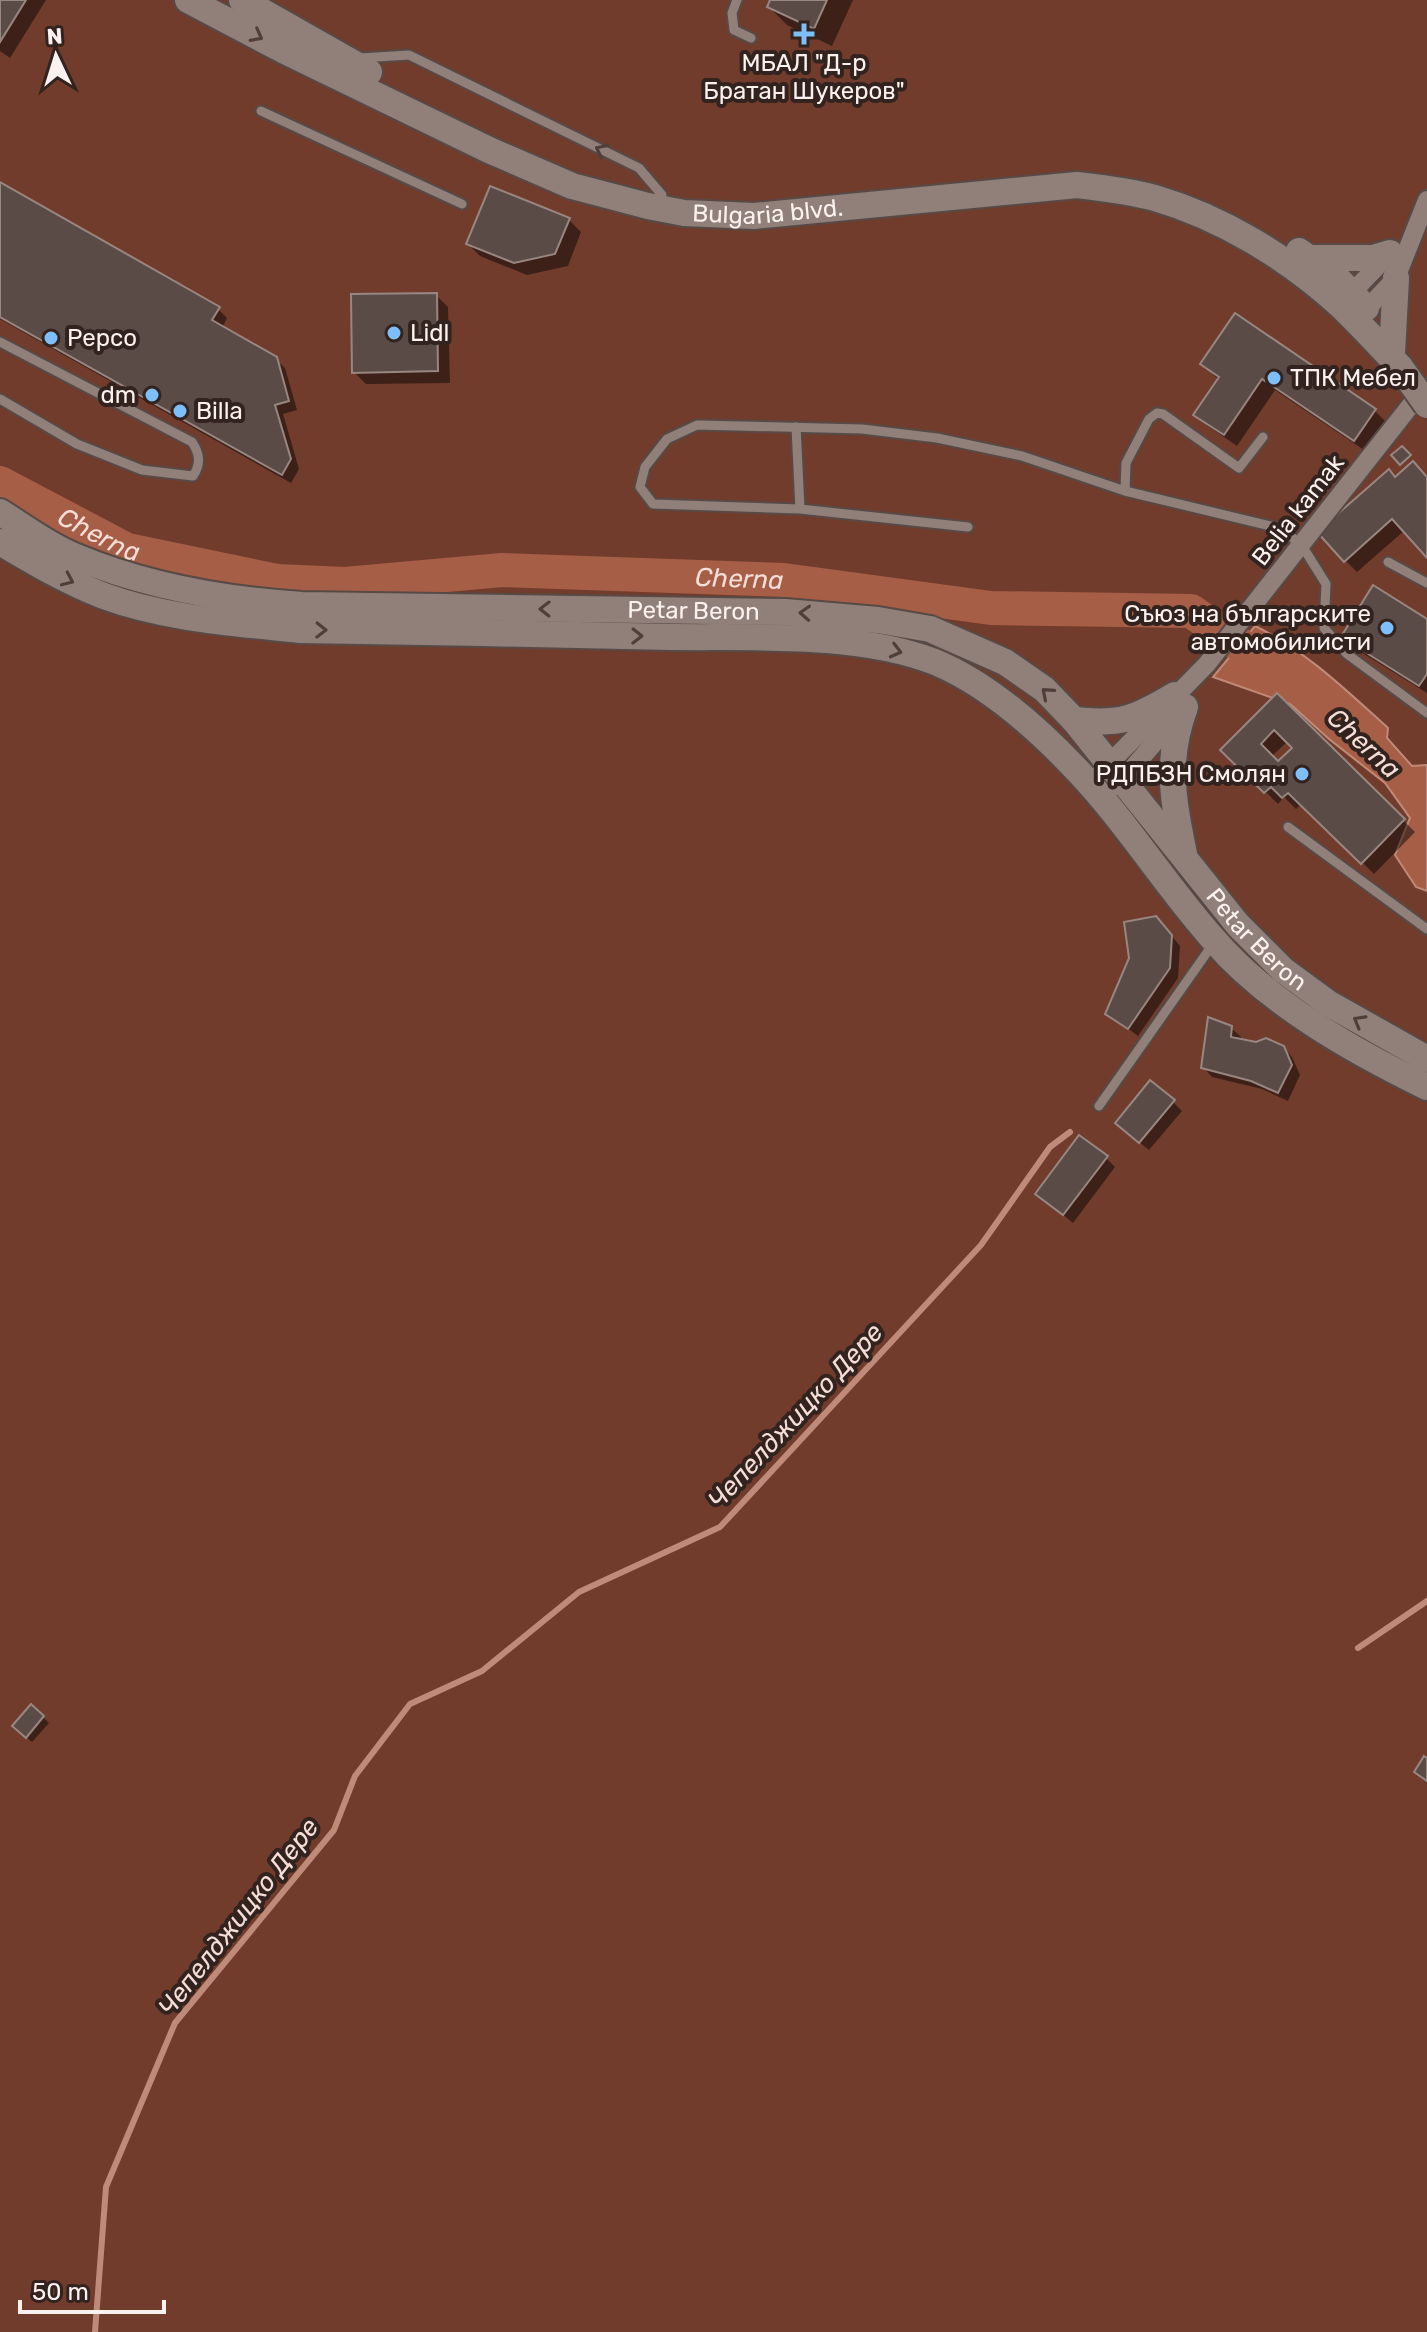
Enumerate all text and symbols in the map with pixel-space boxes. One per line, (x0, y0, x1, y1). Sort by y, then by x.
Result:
north arrow (16, 16, 96, 96)
text: N (46, 23, 63, 51)
marker: МБАЛ "Д-р Братан Шукеров" (793, 23, 815, 45)
one-way arrow (248, 27, 263, 42)
place label: МБАЛ "Д-р Братан Шукеров" (703, 49, 905, 105)
one-way arrow (594, 144, 609, 159)
street label: Bulgaria blvd. (692, 194, 844, 230)
place label: Lidl (410, 319, 449, 347)
place label: Pepco (67, 324, 137, 352)
marker: Lidl (385, 324, 403, 342)
marker: Pepco (42, 329, 60, 347)
place label: ТПК Мебел (1290, 364, 1416, 392)
marker: ТПК Мебел (1265, 369, 1283, 387)
place label: dm (100, 381, 136, 409)
marker: dm (143, 386, 161, 404)
place label: Billa (196, 397, 243, 425)
marker: Billa (171, 402, 189, 420)
street label: Belia kamak (1246, 449, 1350, 571)
water label: Cherna (52, 501, 142, 568)
water label: Cherna (695, 562, 784, 596)
one-way arrow (60, 570, 74, 586)
street label: Petar Beron (627, 596, 760, 626)
one-way arrow (538, 600, 551, 617)
place label: Съюз на българските автомобилисти (1124, 600, 1371, 656)
one-way arrow (798, 605, 811, 622)
marker: Съюз на българските автомобилисти (1378, 619, 1396, 637)
one-way arrow (315, 621, 328, 639)
one-way arrow (631, 627, 644, 645)
one-way arrow (889, 641, 902, 658)
one-way arrow (1041, 688, 1056, 703)
water label: Cherna (1321, 702, 1407, 785)
place label: РДПБЗН Смолян (1096, 760, 1286, 788)
marker: РДПБЗН Смолян (1293, 765, 1311, 783)
street label: Petar Beron (1200, 883, 1312, 997)
one-way arrow (1353, 1015, 1367, 1031)
water label: Чепелджицко Дере (701, 1317, 890, 1516)
water label: Чепелджицко Дере (152, 1812, 326, 2022)
scale bar (20, 2264, 164, 2314)
text: 50 m (32, 2278, 89, 2306)

